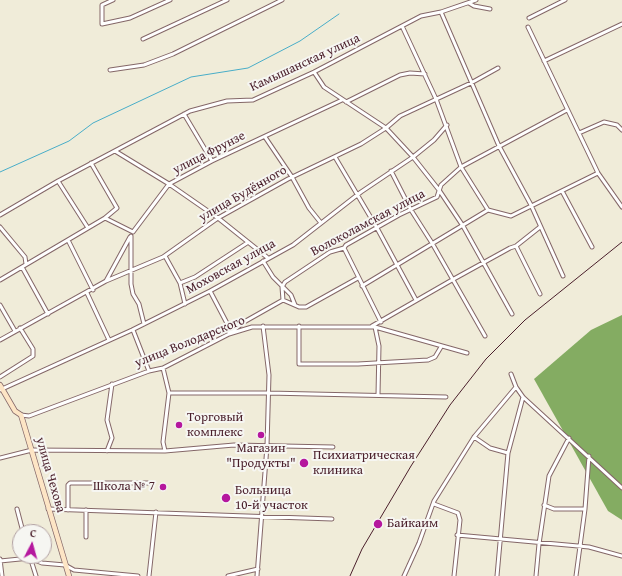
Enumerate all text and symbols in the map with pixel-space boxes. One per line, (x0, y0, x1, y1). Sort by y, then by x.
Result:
street label: Камышанская улица (248, 31, 362, 95)
street label: улица Фрунзе (170, 128, 248, 178)
street label: улица Будённого (196, 163, 290, 225)
street label: Волоколамская улица (308, 186, 428, 260)
street label: Моховская улица (184, 236, 278, 298)
street label: улица Володарского (133, 313, 247, 371)
place label: Торговый комплекс (187, 410, 243, 441)
marker: Торговый комплекс (174, 420, 184, 430)
marker: Магазин "Продукты" (256, 430, 266, 440)
street label: улица Чехова (32, 435, 68, 515)
place label: Магазин "Продукты" (226, 441, 296, 472)
place label: Психиатрическая клиника (313, 448, 415, 479)
marker: Психиатрическая клиника (298, 457, 310, 469)
place label: Школа № 7 (93, 479, 155, 495)
marker: Школа № 7 (158, 482, 168, 492)
place label: Больница 10-й участок (235, 483, 308, 514)
marker: Больница 10-й участок (220, 492, 232, 504)
place label: Байкаим (387, 516, 438, 532)
marker: Байкаим (372, 518, 384, 530)
north arrow (12, 524, 52, 564)
text: С (29, 525, 37, 541)

